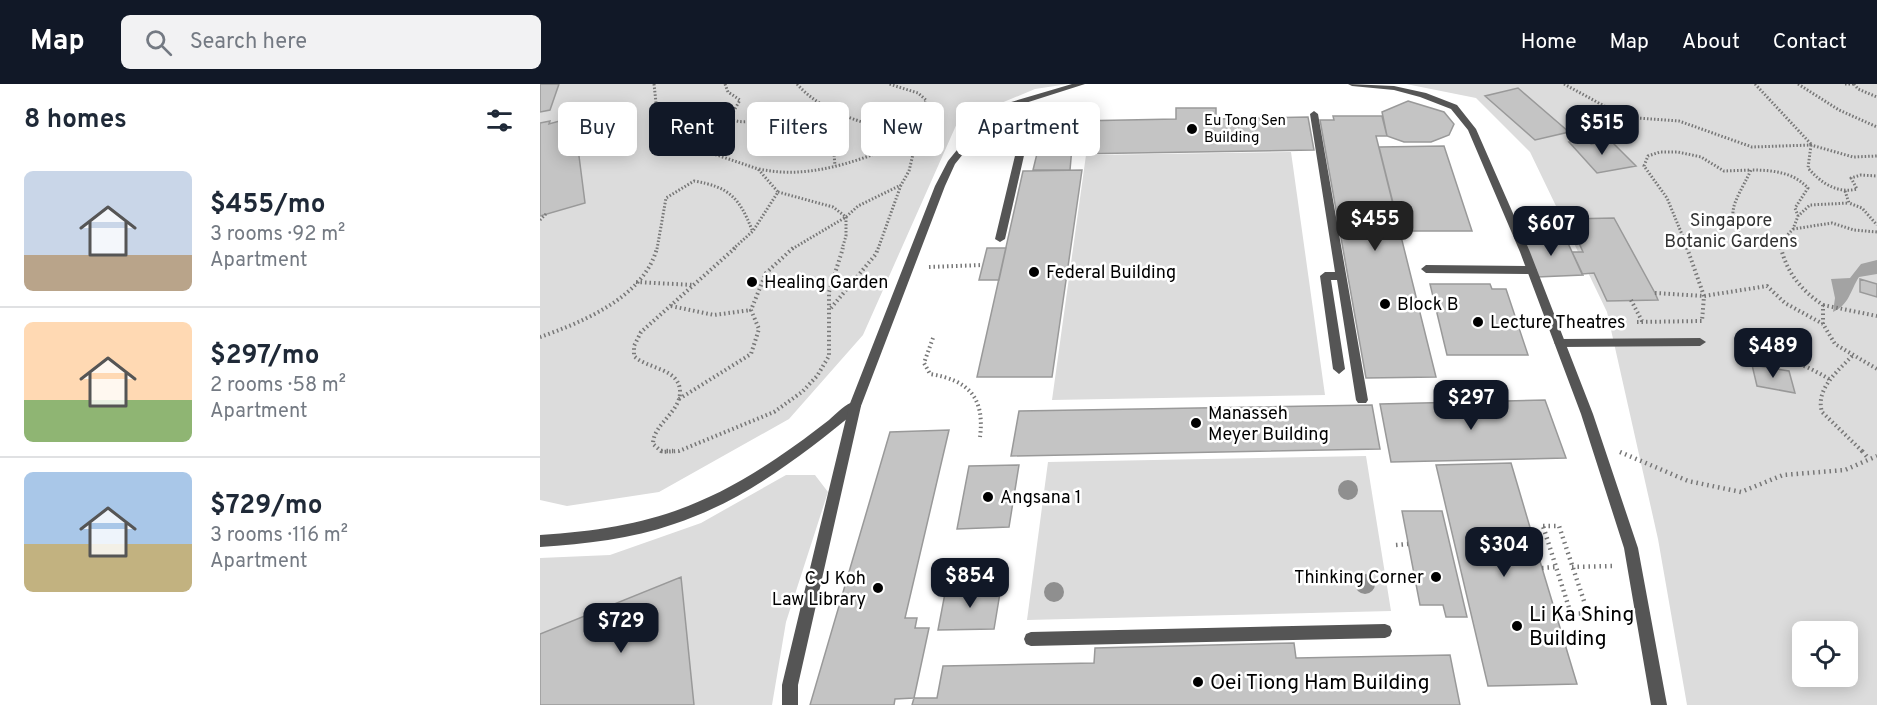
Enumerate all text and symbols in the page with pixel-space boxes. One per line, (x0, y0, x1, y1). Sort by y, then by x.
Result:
search box (121, 15, 541, 69)
text: Map (30, 24, 85, 60)
icon: search (142, 26, 175, 59)
text: Search here (190, 29, 307, 56)
text: Home (1521, 29, 1577, 56)
text: Map (1610, 29, 1649, 56)
text: About (1682, 29, 1740, 56)
text: Contact (1773, 29, 1847, 56)
chip: Buy (558, 102, 637, 156)
chip: Rent (649, 102, 735, 156)
chip: Filters (747, 102, 849, 156)
chip: New (861, 102, 944, 156)
chip: Apartment (956, 102, 1100, 156)
text: 8 homes (24, 104, 127, 137)
icon: filters (483, 104, 516, 137)
pin: $515 (1566, 105, 1638, 156)
text: $515 (1580, 111, 1624, 137)
place label: Eu Tong Sen Building (1204, 112, 1286, 148)
marker: Eu Tong Sen Building (1185, 122, 1199, 136)
text: $455/mo (210, 189, 325, 222)
icon: home (72, 195, 144, 267)
pin: $455 (1339, 201, 1411, 252)
pin: $607 (1515, 206, 1587, 257)
text: $455 (1350, 207, 1400, 233)
park label: Singapore Botanic Gardens (1664, 210, 1798, 254)
text: $607 (1527, 212, 1575, 238)
text: 3 rooms · 92 m² (210, 222, 345, 248)
text: Apartment (210, 248, 308, 274)
place label: Federal Building (1046, 262, 1176, 285)
marker: Federal Building (1027, 265, 1041, 279)
place label: Healing Garden (764, 272, 889, 295)
marker: Healing Garden (745, 275, 759, 289)
place label: Block B (1397, 294, 1458, 317)
marker: Block B (1378, 297, 1392, 311)
place label: Lecture Theatres (1490, 312, 1626, 335)
marker: Lecture Theatres (1471, 315, 1485, 329)
pin: $489 (1737, 328, 1809, 379)
text: $489 (1748, 334, 1798, 360)
text: $297/mo (210, 340, 319, 373)
icon: home (72, 346, 144, 418)
text: 2 rooms · 58 m² (210, 373, 346, 399)
pin: $297 (1435, 380, 1507, 431)
text: $297 (1448, 386, 1494, 412)
text: Apartment (210, 399, 308, 425)
place label: Manasseh Meyer Building (1208, 403, 1329, 447)
marker: Manasseh Meyer Building (1189, 416, 1203, 430)
place label: Angsana 1 (1000, 487, 1081, 510)
text: $729/mo (210, 490, 322, 523)
marker: Angsana 1 (981, 490, 995, 504)
icon: home (72, 496, 144, 568)
text: 3 rooms · 116 m² (210, 523, 348, 549)
pin: $304 (1468, 527, 1540, 578)
text: $304 (1479, 533, 1529, 559)
text: Apartment (210, 549, 308, 575)
pin: $854 (934, 558, 1006, 609)
text: $854 (945, 564, 995, 590)
place label: Thinking Corner (1294, 567, 1424, 590)
place label: C J Koh Law Library (772, 568, 866, 612)
marker: Thinking Corner (1429, 570, 1443, 584)
marker: C J Koh Law Library (871, 581, 885, 595)
place label: Li Ka Shing Building (1529, 602, 1634, 653)
pin: $729 (585, 603, 657, 654)
text: $729 (597, 609, 645, 635)
marker: Li Ka Shing Building (1510, 619, 1524, 633)
map controls (1792, 621, 1858, 687)
button: locate (1792, 621, 1858, 687)
place label: Oei Tiong Ham Building (1210, 670, 1430, 697)
marker: Oei Tiong Ham Building (1191, 675, 1205, 689)

